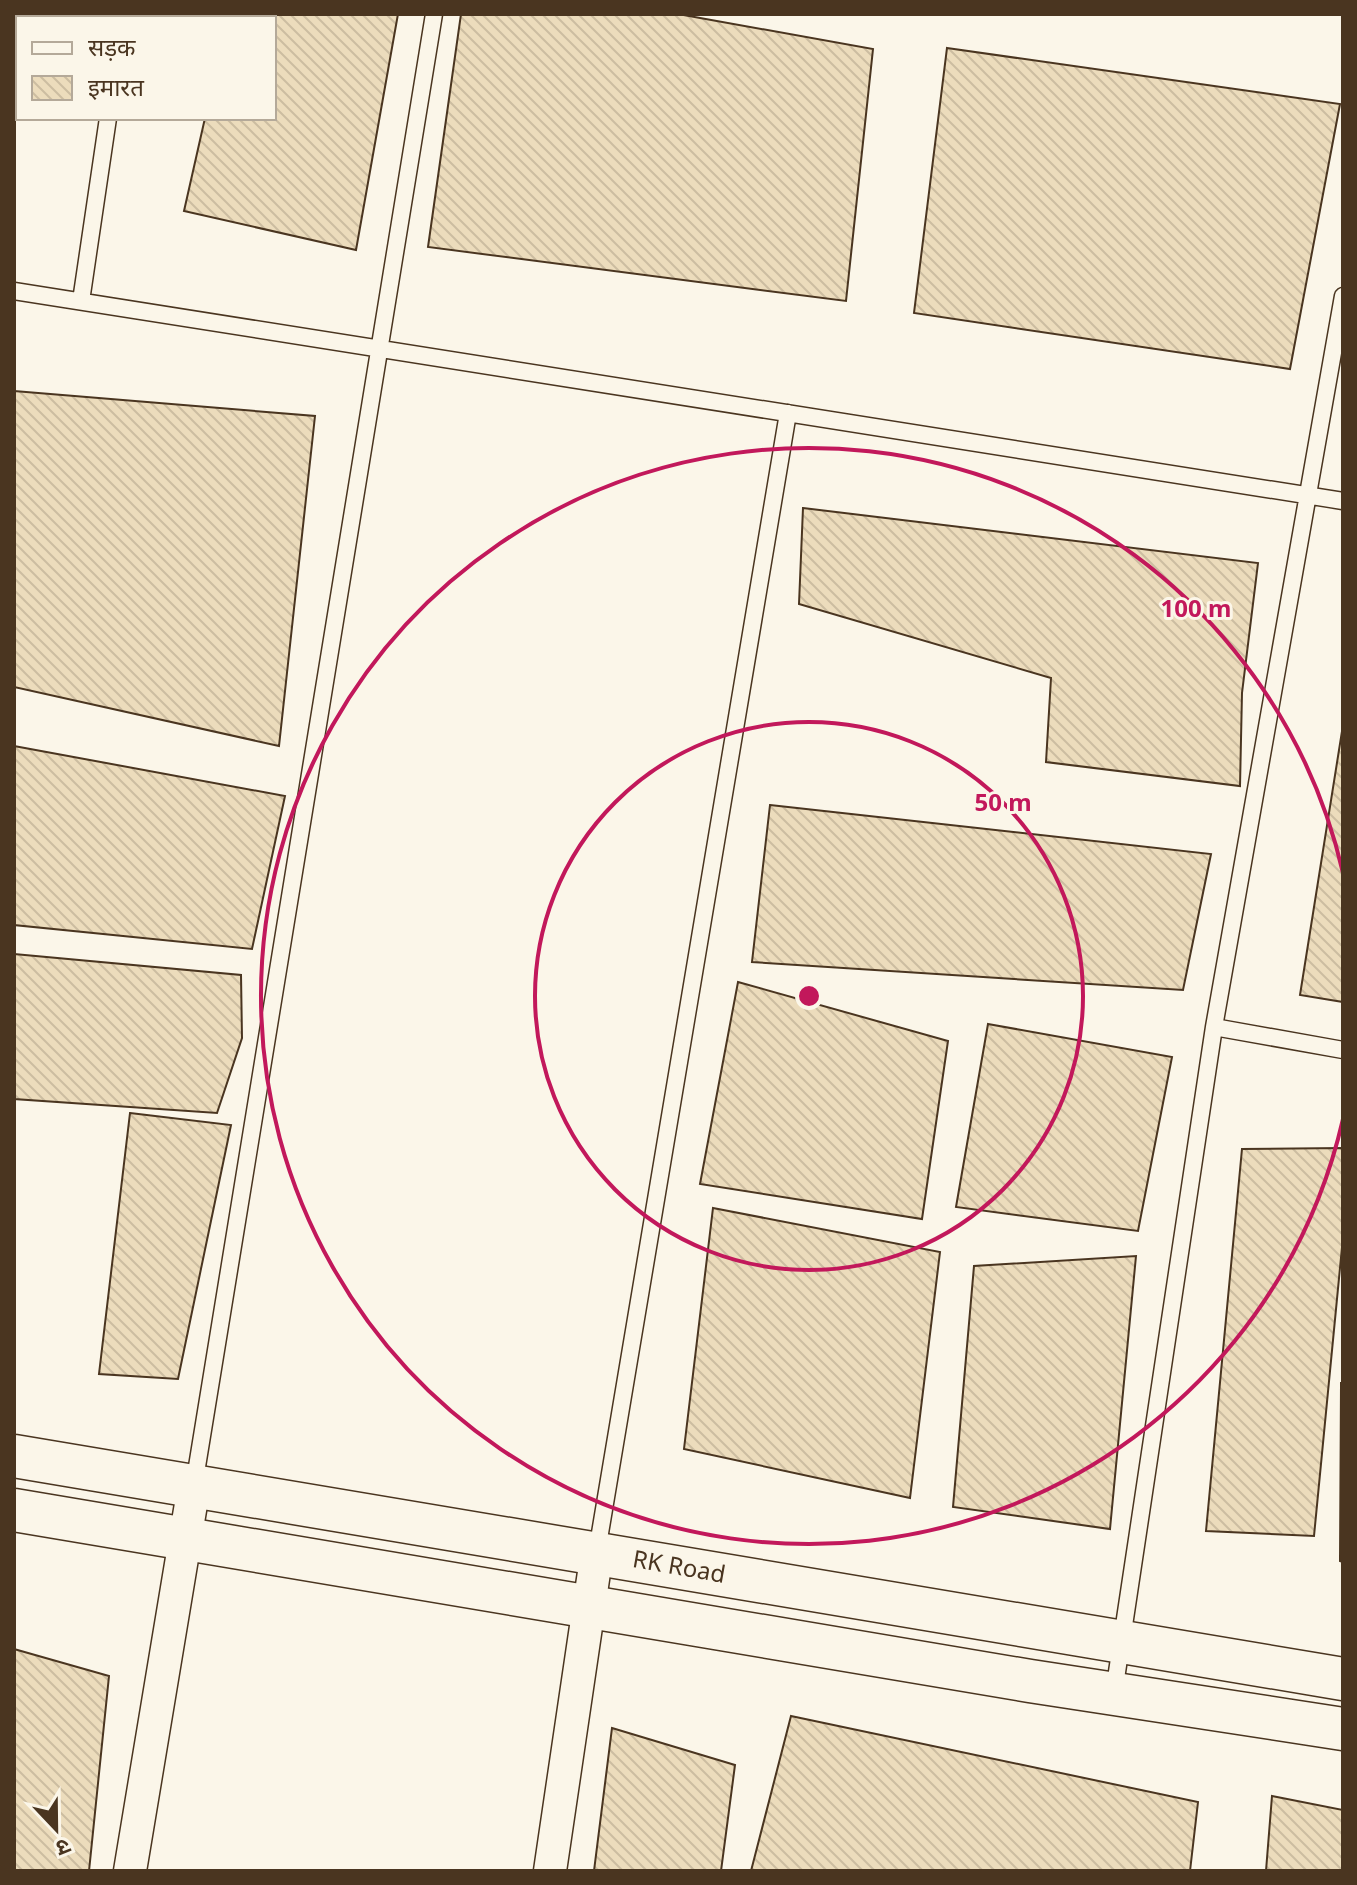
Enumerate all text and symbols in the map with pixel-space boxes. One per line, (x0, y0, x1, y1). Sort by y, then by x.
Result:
legend (16, 16, 276, 120)
text: सड़क (88, 30, 136, 63)
text: इमारत (88, 70, 145, 103)
text: 100 m (1161, 591, 1231, 624)
text: 50 m (974, 785, 1032, 818)
centre of rings (795, 982, 823, 1010)
street label: RK Road (630, 1541, 728, 1590)
north arrow (16, 1789, 96, 1869)
text: उ (51, 1832, 75, 1865)

